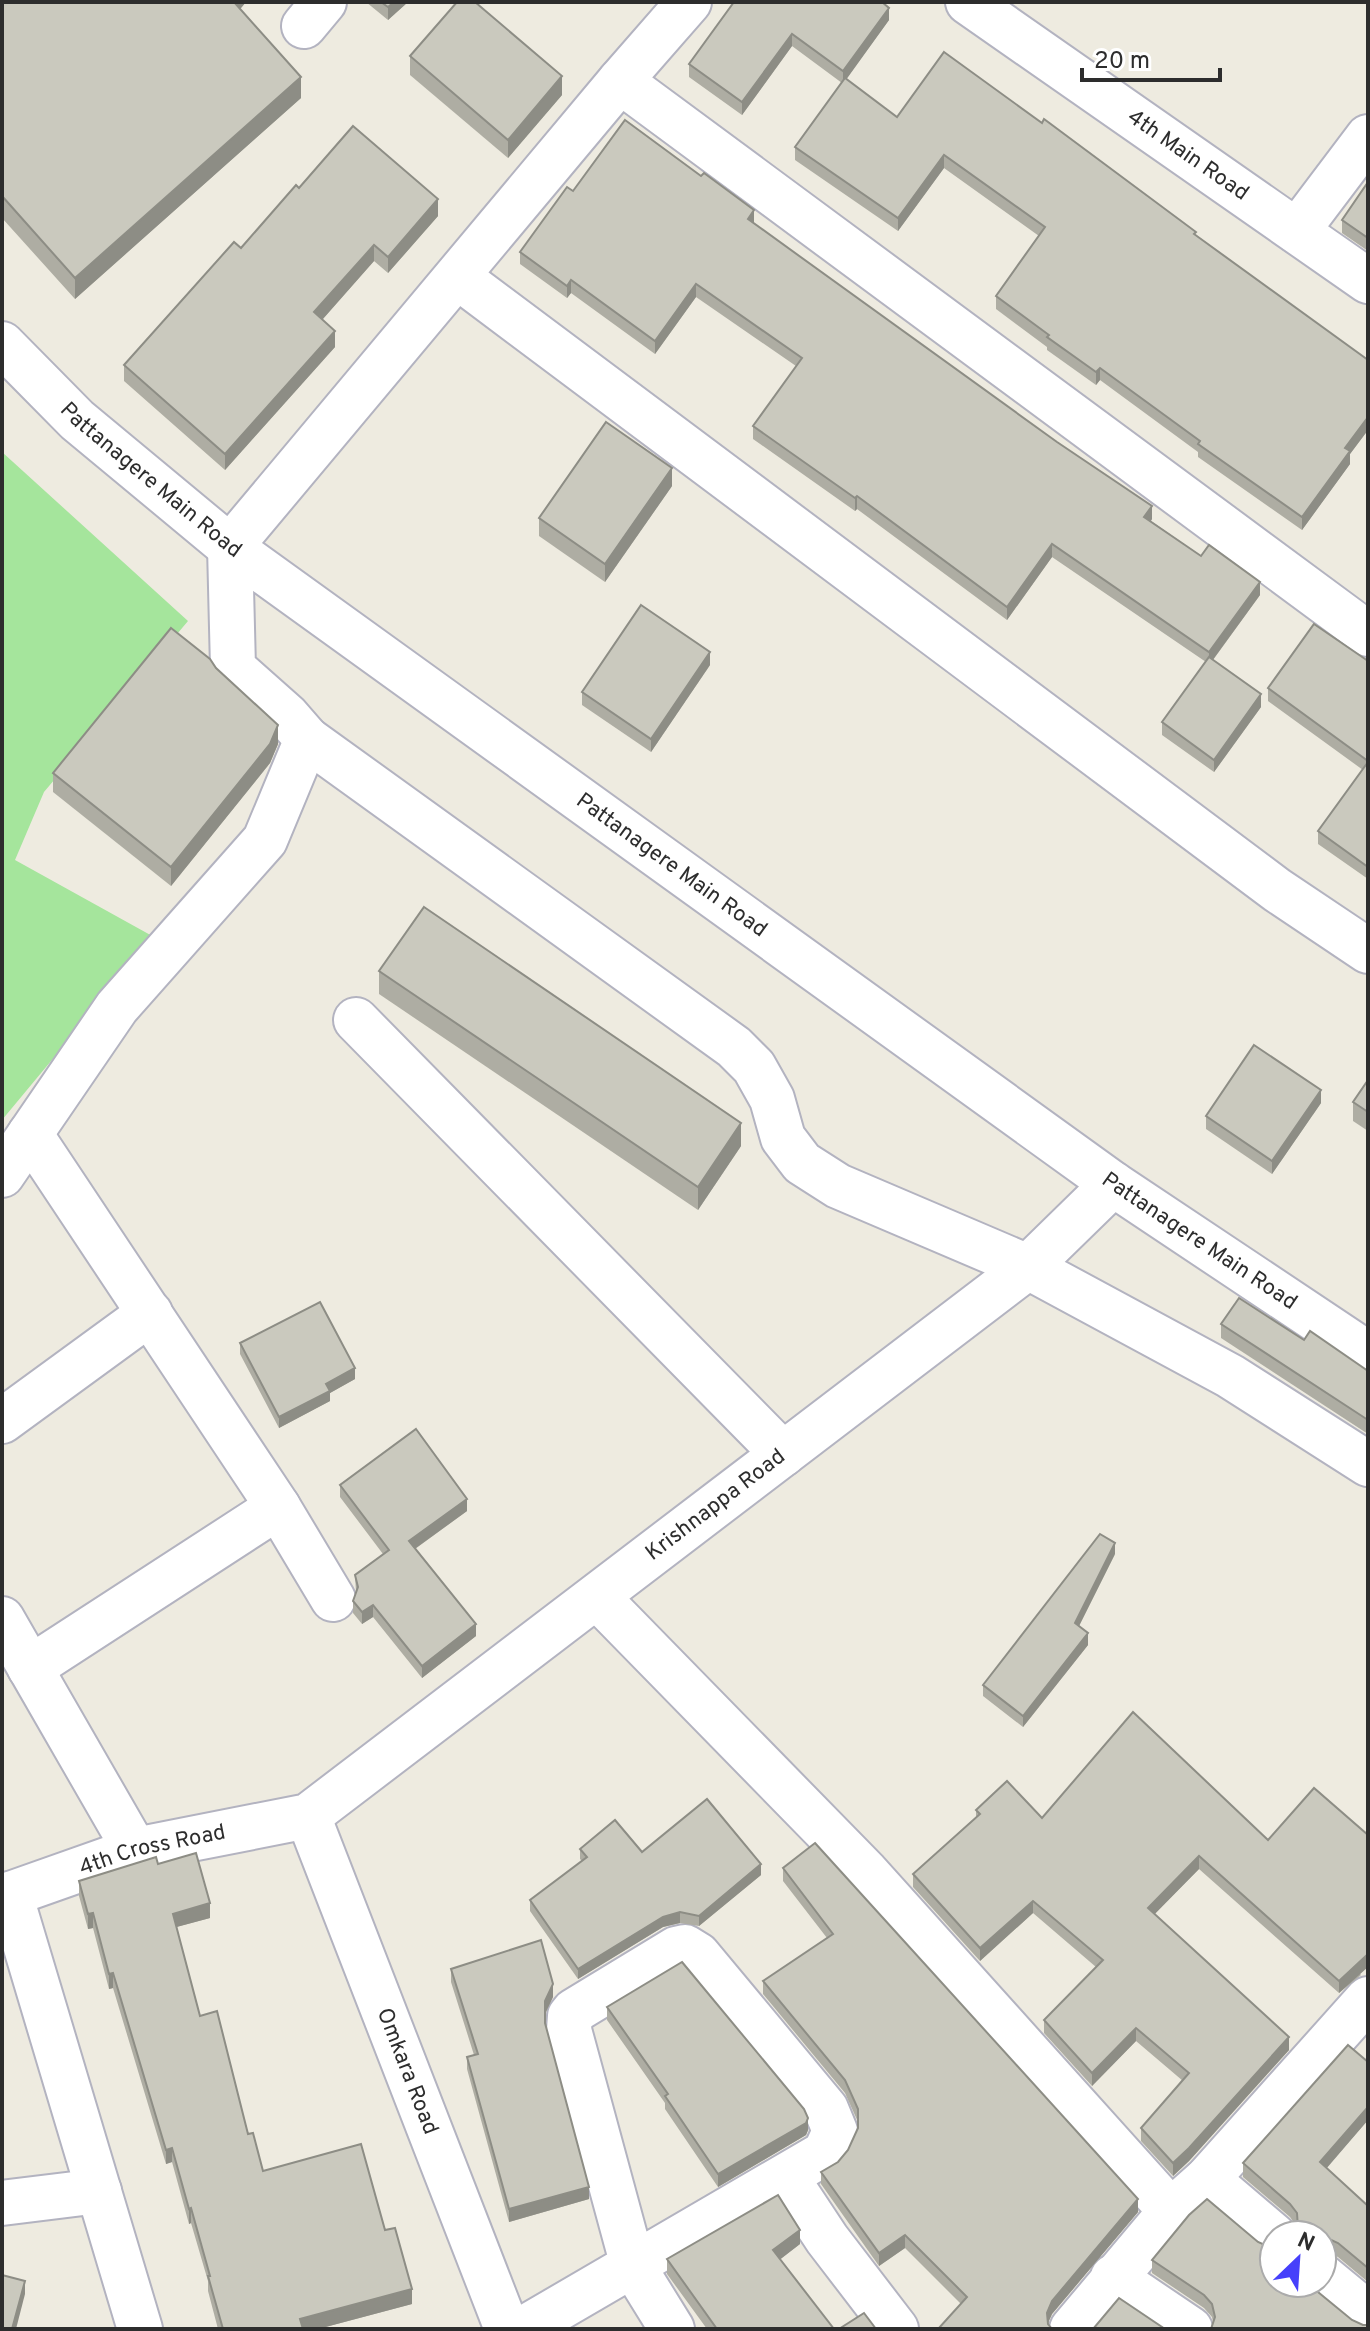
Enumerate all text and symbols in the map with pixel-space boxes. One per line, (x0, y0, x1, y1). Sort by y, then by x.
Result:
scale bar (1082, 32, 1220, 82)
text: 20 m (1094, 47, 1150, 77)
street label: 4th Main Road (1122, 104, 1254, 207)
street label: Pattanagere Main Road (54, 397, 247, 564)
street label: Pattanagere Main Road (571, 788, 772, 943)
street label: Pattanagere Main Road (1096, 1167, 1302, 1316)
street label: Krishnappa Road (640, 1443, 791, 1567)
street label: 4th Cross Road (76, 1819, 228, 1882)
street label: Omkara Road (370, 2004, 444, 2139)
north arrow (1258, 2219, 1338, 2299)
text: N (1293, 2228, 1318, 2259)

